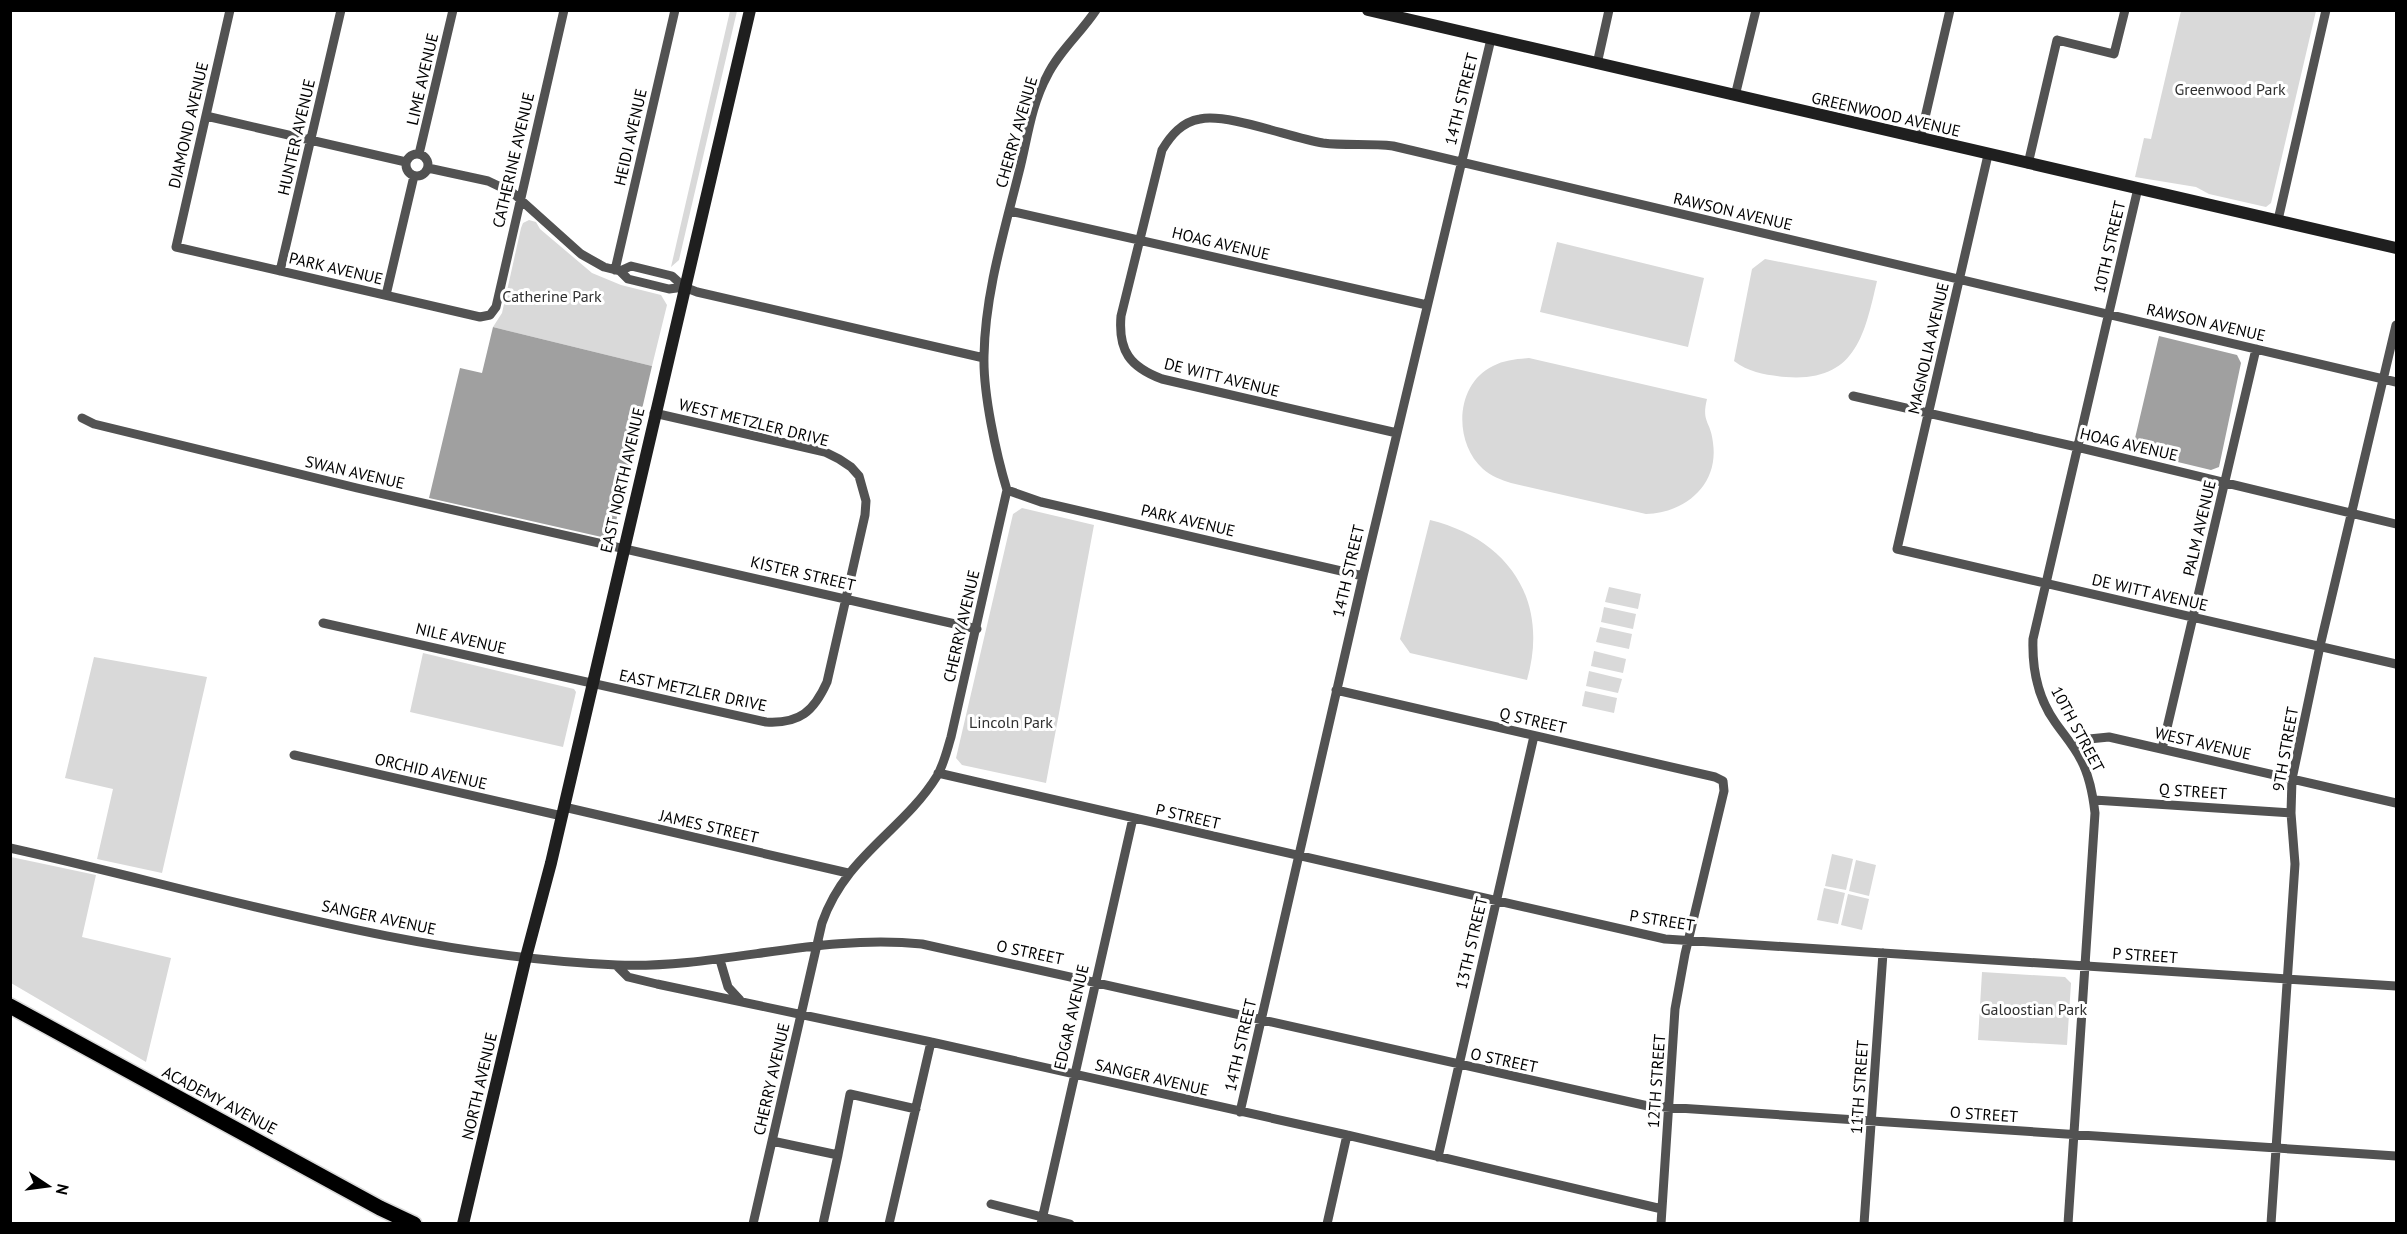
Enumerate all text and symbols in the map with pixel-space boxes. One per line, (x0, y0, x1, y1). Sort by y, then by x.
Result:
street label: LIME AVENUE (402, 31, 442, 127)
street label: 14TH STREET (1440, 51, 1482, 147)
street label: DIAMOND AVENUE (164, 60, 212, 190)
street label: CHERRY AVENUE (991, 74, 1041, 190)
street label: HUNTER AVENUE (273, 77, 319, 197)
park label: Greenwood Park (2174, 79, 2286, 99)
street label: HEIDI AVENUE (609, 87, 651, 187)
street label: GREENWOOD AVENUE (1810, 87, 1962, 141)
street label: CATHERINE AVENUE (488, 90, 538, 230)
street label: RAWSON AVENUE (1672, 188, 1794, 234)
street label: 10TH STREET (2089, 199, 2129, 295)
street label: HOAG AVENUE (1170, 222, 1272, 264)
street label: PARK AVENUE (287, 247, 385, 289)
street label: MAGNOLIA AVENUE (1903, 280, 1953, 416)
park label: Catherine Park (502, 286, 602, 306)
street label: RAWSON AVENUE (2145, 299, 2267, 345)
street label: DE WITT AVENUE (1162, 353, 1282, 401)
street label: WEST METZLER DRIVE (677, 394, 831, 450)
street label: EAST NORTH AVENUE (596, 405, 648, 555)
street label: HOAG AVENUE (2078, 423, 2180, 465)
street label: SWAN AVENUE (303, 451, 407, 493)
street label: PALM AVENUE (2178, 478, 2220, 578)
street label: PARK AVENUE (1139, 499, 1237, 541)
street label: 14TH STREET (1328, 523, 1368, 619)
street label: KISTER STREET (749, 551, 858, 595)
street label: CHERRY AVENUE (938, 568, 984, 684)
street label: DE WITT AVENUE (2090, 569, 2210, 615)
street label: NILE AVENUE (414, 618, 508, 658)
street label: EAST METZLER DRIVE (617, 665, 769, 715)
street label: 10TH STREET (2047, 683, 2109, 775)
street label: Q STREET (1498, 703, 1569, 737)
street label: 9TH STREET (2268, 705, 2302, 793)
park label: Lincoln Park (969, 712, 1053, 732)
street label: WEST AVENUE (2153, 722, 2253, 764)
street label: ORCHID AVENUE (373, 748, 489, 794)
street label: Q STREET (2158, 779, 2228, 803)
street label: P STREET (1154, 799, 1222, 833)
street label: JAMES STREET (657, 805, 761, 847)
street label: SANGER AVENUE (320, 895, 438, 939)
street label: 13TH STREET (1451, 895, 1491, 991)
street label: P STREET (1628, 905, 1696, 935)
street label: O STREET (995, 935, 1066, 969)
street label: P STREET (2112, 943, 2178, 967)
street label: EDGAR AVENUE (1049, 962, 1093, 1072)
street label: 14TH STREET (1220, 997, 1260, 1093)
park label: Galoostian Park (1981, 999, 2088, 1019)
street label: CHERRY AVENUE (748, 1021, 794, 1137)
street label: NORTH AVENUE (457, 1030, 501, 1142)
street label: 12TH STREET (1643, 1033, 1669, 1129)
street label: 11TH STREET (1846, 1039, 1872, 1135)
street label: O STREET (1469, 1043, 1540, 1077)
street label: SANGER AVENUE (1093, 1054, 1211, 1100)
street label: ACADEMY AVENUE (159, 1061, 281, 1139)
street label: O STREET (1949, 1102, 2019, 1126)
north arrow (18, 1156, 78, 1216)
text: N (52, 1182, 74, 1197)

